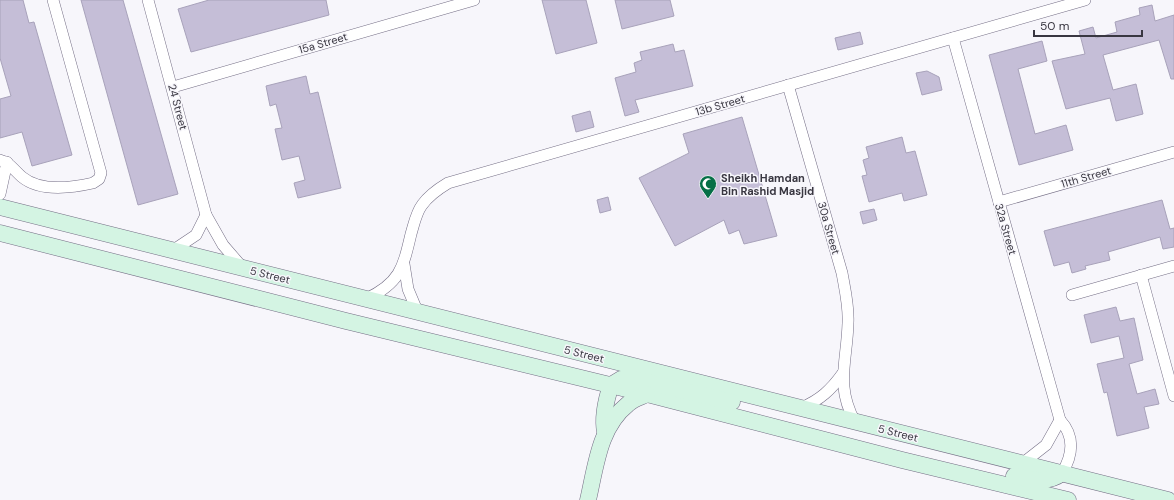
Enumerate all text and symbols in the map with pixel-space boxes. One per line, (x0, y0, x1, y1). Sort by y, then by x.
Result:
scale bar (1034, 12, 1142, 38)
text: 50 m (1040, 18, 1069, 34)
street label: 15a Street (297, 29, 349, 57)
street label: 24 Street (165, 83, 191, 131)
street label: 13b Street (694, 91, 746, 119)
street label: 11th Street (1059, 163, 1113, 191)
place label: Sheikh Hamdan Bin Rashid Masjid (721, 171, 814, 198)
mosque icon: Sheikh Hamdan Bin Rashid Masjid (698, 174, 718, 199)
street label: 30a Street (815, 200, 843, 256)
street label: 32a Street (992, 202, 1020, 256)
street label: 5 Street (249, 263, 291, 287)
street label: 5 Street (563, 342, 605, 366)
street label: 5 Street (877, 421, 919, 445)

